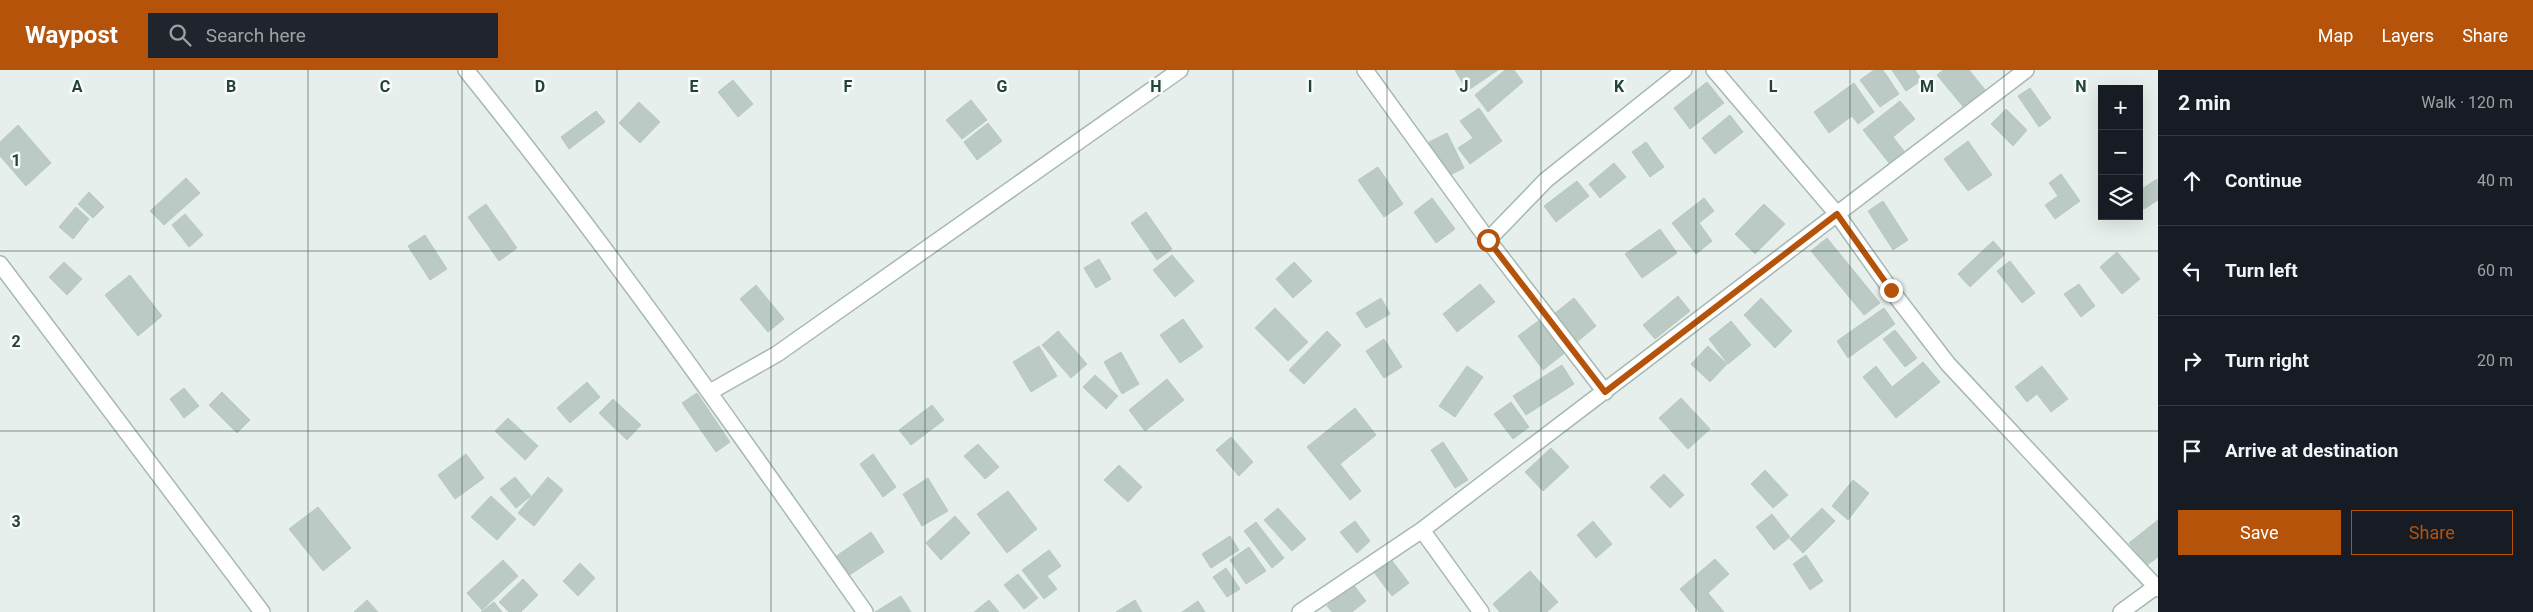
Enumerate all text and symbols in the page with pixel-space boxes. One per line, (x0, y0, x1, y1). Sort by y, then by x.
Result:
search box (148, 13, 498, 58)
text: Waypost (25, 21, 118, 49)
icon: search (166, 21, 194, 49)
text: Search here (206, 24, 306, 47)
text: Map (2318, 25, 2353, 46)
text: Layers (2381, 25, 2434, 46)
text: Share (2462, 25, 2508, 46)
text: A (72, 77, 83, 96)
text: B (226, 77, 236, 96)
text: C (380, 77, 390, 96)
text: D (535, 77, 545, 96)
text: E (690, 77, 699, 96)
text: F (844, 77, 853, 96)
text: G (997, 77, 1008, 96)
text: H (1150, 77, 1162, 96)
text: I (1308, 77, 1312, 96)
text: J (1460, 77, 1468, 96)
text: K (1614, 77, 1625, 96)
text: L (1769, 77, 1778, 96)
text: M (1920, 77, 1934, 96)
text: N (2075, 77, 2087, 96)
map controls (2098, 85, 2143, 220)
button: + (2098, 85, 2143, 130)
text: 2 min (2178, 91, 2231, 115)
text: Walk · 120 m (2421, 93, 2513, 112)
button: − (2098, 130, 2143, 175)
text: 1 (11, 151, 21, 170)
icon: ahead (2178, 167, 2206, 195)
text: Continue (2225, 169, 2302, 192)
text: 40 m (2477, 171, 2513, 190)
button: layers (2098, 175, 2143, 220)
route start (1477, 229, 1500, 252)
icon: left (2178, 257, 2206, 285)
text: Turn left (2225, 259, 2298, 282)
text: 60 m (2477, 261, 2513, 280)
route end (1880, 279, 1903, 302)
text: 2 (11, 332, 21, 351)
icon: right (2178, 347, 2206, 375)
text: Turn right (2225, 349, 2309, 372)
text: 20 m (2477, 351, 2513, 370)
icon: arrive (2178, 437, 2206, 465)
text: Arrive at destination (2225, 439, 2398, 462)
button: Save (2178, 510, 2341, 555)
button: Share (2351, 510, 2513, 555)
text: 3 (11, 512, 21, 531)

